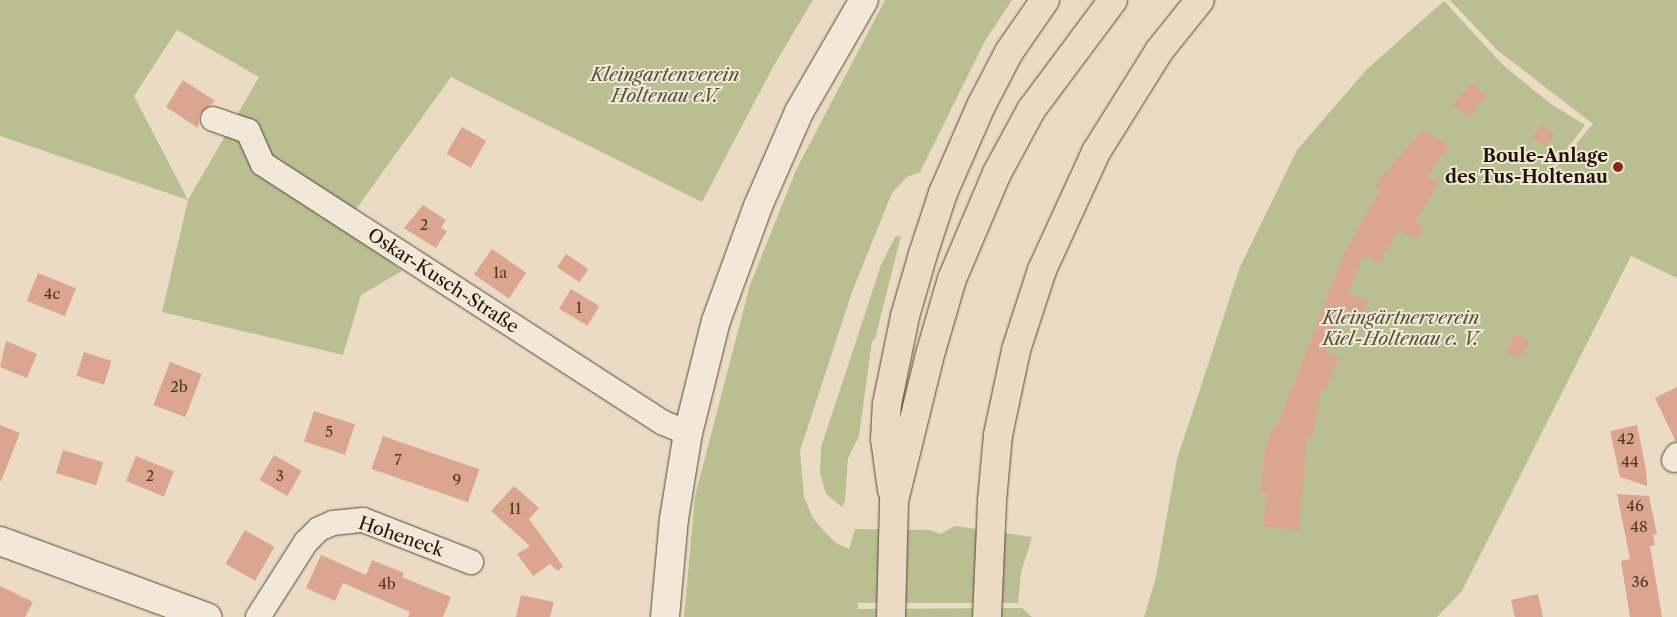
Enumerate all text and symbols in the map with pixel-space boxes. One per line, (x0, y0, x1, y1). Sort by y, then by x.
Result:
park label: Kleingartenverein Holtenau e.V. (591, 65, 739, 108)
place label: Boule-Anlage des Tus-Holtenau (1444, 146, 1608, 188)
marker: Boule-Anlage des Tus-Holtenau (1612, 161, 1624, 173)
house number: 2 (420, 216, 428, 234)
street label: Oskar-Kusch-Straße (363, 224, 523, 338)
house number: 1a (493, 264, 507, 282)
house number: 4c (44, 285, 60, 303)
house number: 1 (576, 299, 582, 317)
park label: Kleingärtnerverein Kiel-Holtenau e. V. (1323, 308, 1479, 350)
house number: 2b (170, 378, 188, 396)
house number: 5 (325, 423, 333, 441)
house number: 42 (1617, 430, 1635, 448)
house number: 7 (394, 451, 402, 469)
house number: 44 (1621, 453, 1639, 471)
house number: 2 (146, 467, 154, 485)
house number: 3 (276, 467, 284, 485)
house number: 9 (453, 471, 461, 489)
house number: 46 (1626, 497, 1644, 515)
house number: 11 (509, 500, 521, 518)
street label: Hoheneck (356, 512, 446, 562)
house number: 48 (1630, 518, 1648, 536)
house number: 36 (1631, 573, 1649, 591)
house number: 4b (378, 575, 396, 593)

